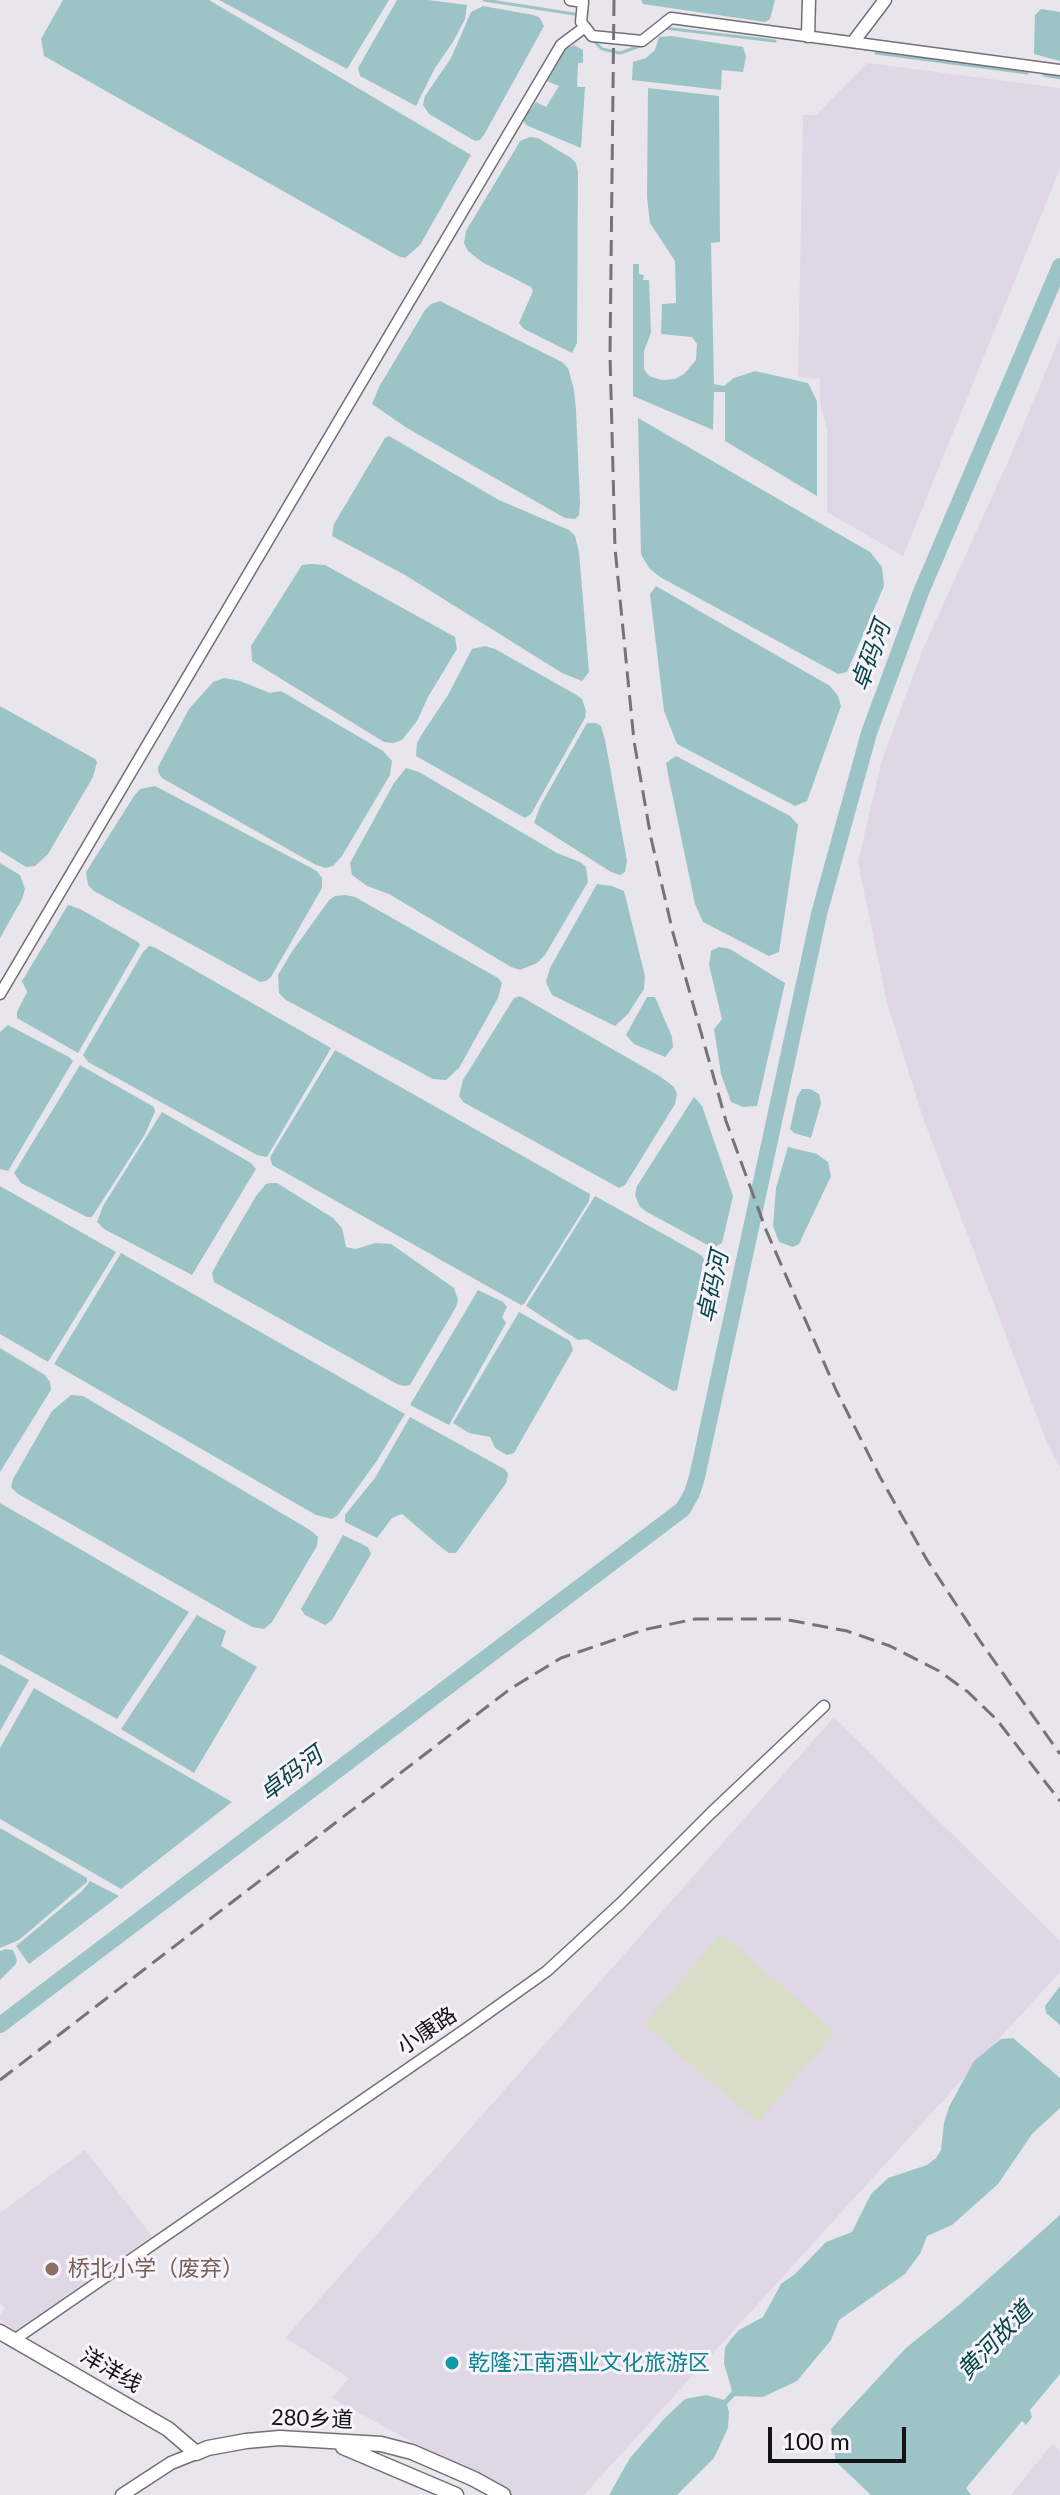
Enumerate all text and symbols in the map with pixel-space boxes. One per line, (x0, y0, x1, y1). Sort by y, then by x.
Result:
water label: 卓码河 (845, 617, 897, 695)
water label: 卓码河 (691, 1249, 735, 1325)
water label: 卓码河 (254, 1741, 328, 1807)
street label: 小康路 (392, 2002, 462, 2060)
place label: 桥北小学（废弃） (68, 2256, 244, 2282)
marker: 桥北小学（废弃） (43, 2260, 61, 2278)
water label: 黄河故道 (951, 2296, 1039, 2386)
street label: 洋洋线 (76, 2342, 146, 2398)
place label: 乾隆江南酒业文化旅游区 (468, 2350, 710, 2376)
marker: 乾隆江南酒业文化旅游区 (443, 2354, 461, 2372)
street label: 280乡道 (270, 2404, 354, 2434)
scale bar (772, 2411, 910, 2461)
text: 100 m (782, 2426, 850, 2455)

